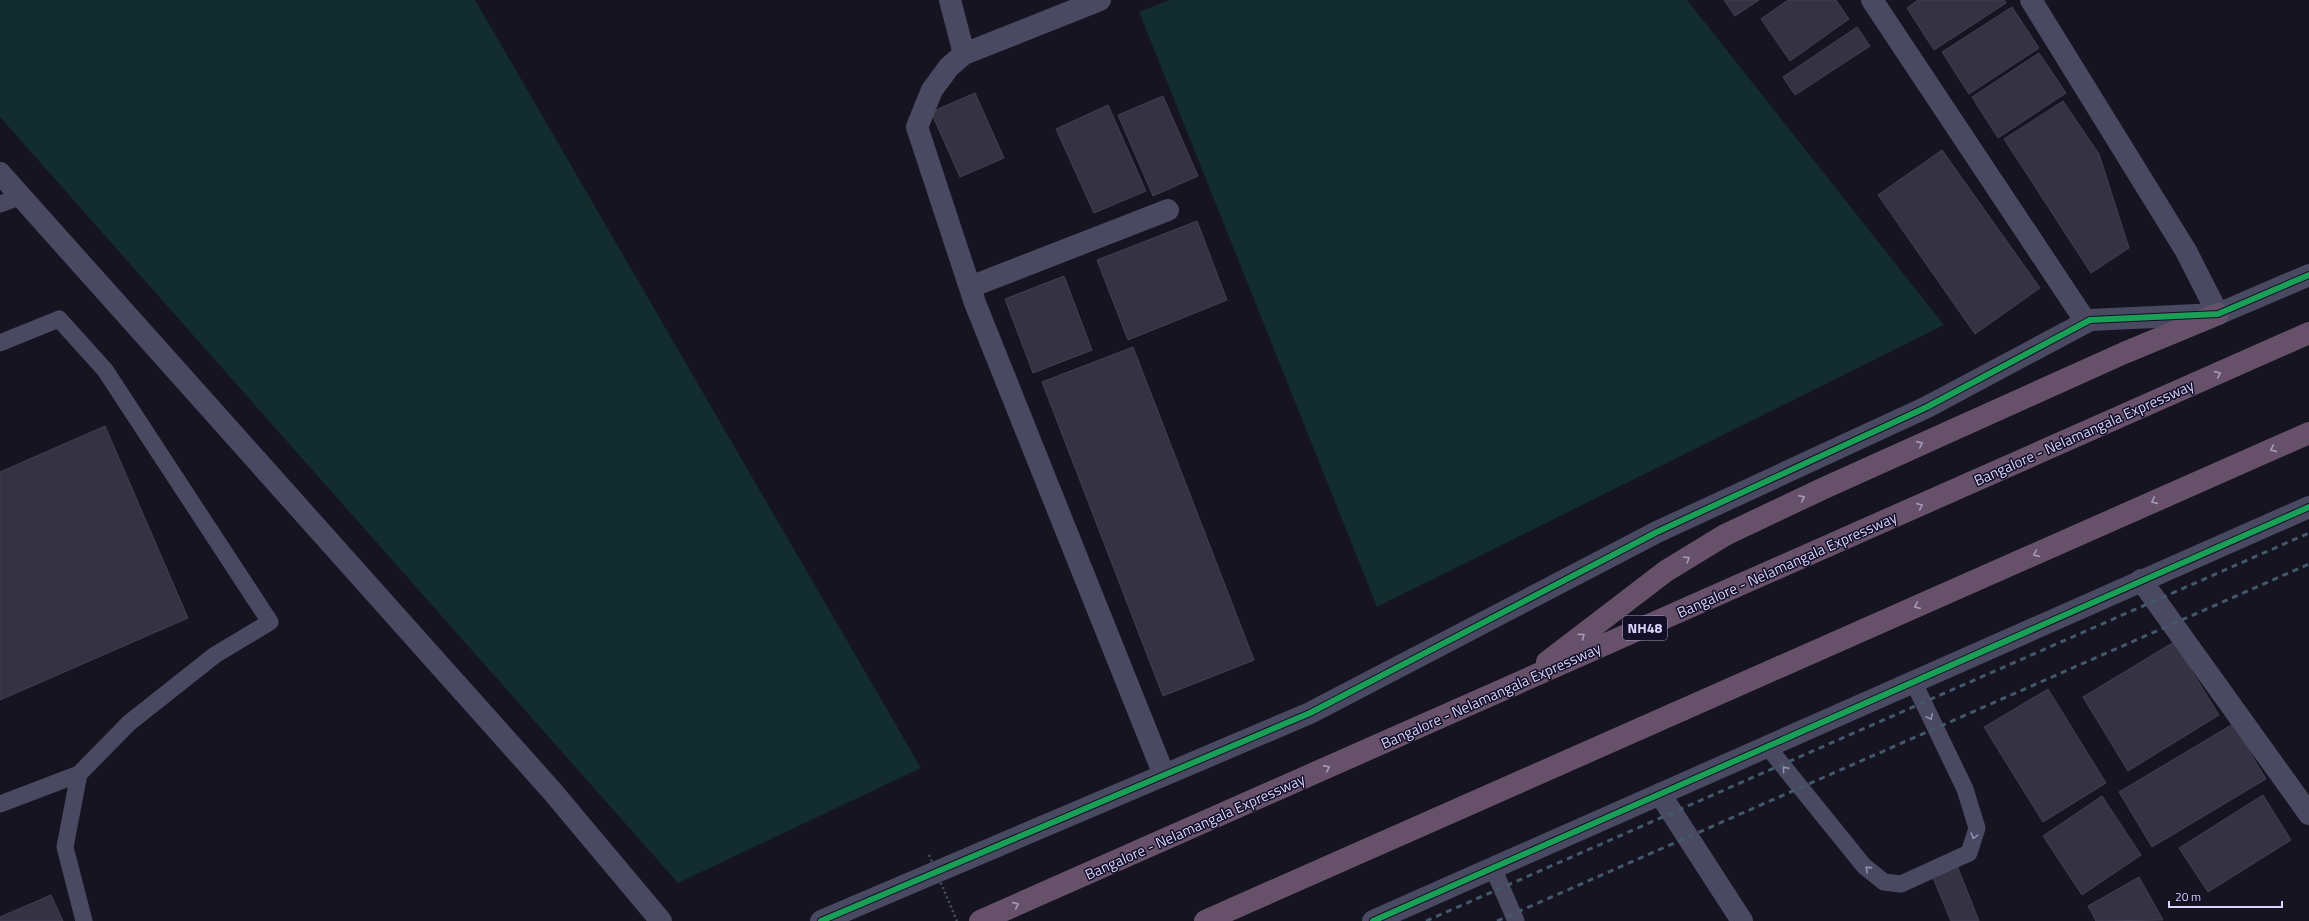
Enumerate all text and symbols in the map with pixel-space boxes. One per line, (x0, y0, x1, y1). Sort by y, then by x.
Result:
one-way arrow (2213, 371, 2221, 379)
street label: Bangalore - Nelamangala Expressway (1970, 373, 2198, 492)
one-way arrow (1916, 441, 1923, 449)
one-way arrow (2270, 444, 2277, 452)
one-way arrow (1797, 495, 1805, 503)
one-way arrow (2151, 496, 2159, 504)
one-way arrow (1915, 503, 1923, 511)
street label: Bangalore - Nelamangala Expressway (1673, 505, 1901, 624)
one-way arrow (2032, 549, 2040, 557)
one-way arrow (1683, 556, 1690, 564)
one-way arrow (1913, 601, 1921, 609)
road number: NH48 (1623, 616, 1667, 640)
one-way arrow (1577, 633, 1584, 640)
street label: Bangalore - Nelamangala Expressway (1377, 636, 1605, 755)
one-way arrow (1925, 712, 1933, 720)
one-way arrow (1323, 765, 1330, 773)
one-way arrow (1783, 766, 1790, 773)
street label: Bangalore - Nelamangala Expressway (1081, 767, 1309, 886)
one-way arrow (1970, 833, 1979, 840)
one-way arrow (1865, 866, 1872, 873)
scale bar (2169, 883, 2282, 909)
text: 20 m (2175, 887, 2201, 906)
one-way arrow (1011, 902, 1019, 910)

